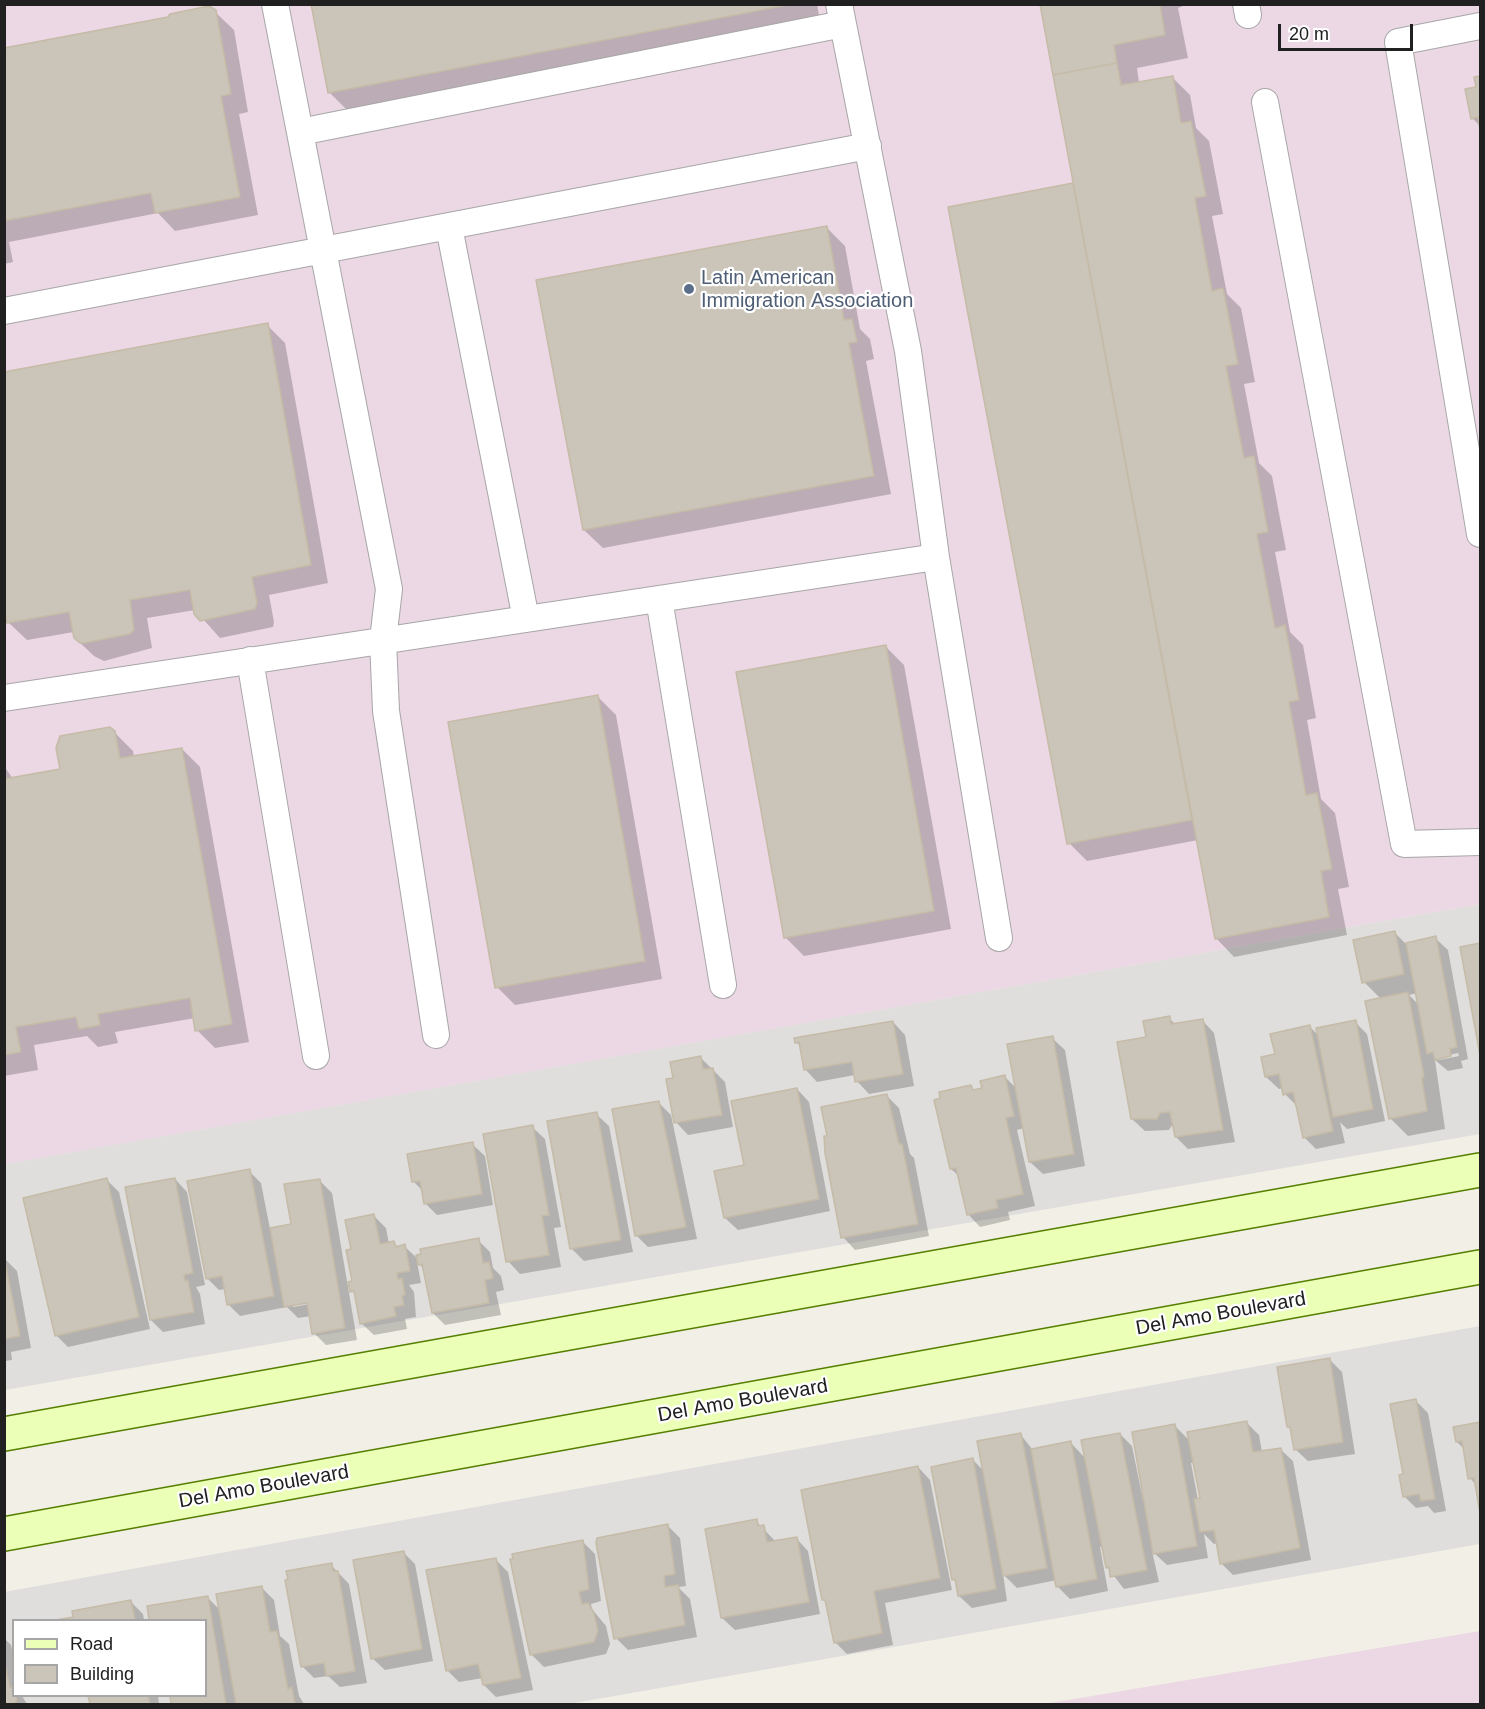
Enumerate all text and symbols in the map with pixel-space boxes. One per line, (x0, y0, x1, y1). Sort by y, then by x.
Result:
scale bar (1281, 12, 1416, 50)
text: 20 m (1289, 24, 1329, 44)
place label: Latin American Immigration Association (701, 266, 913, 313)
marker: Latin American Immigration Association (682, 282, 696, 296)
street label: Del Amo Boulevard (1134, 1287, 1308, 1341)
street label: Del Amo Boulevard (656, 1374, 830, 1428)
street label: Del Amo Boulevard (177, 1460, 351, 1514)
legend (12, 1619, 207, 1697)
text: Road (70, 1634, 113, 1654)
text: Building (70, 1664, 134, 1684)

